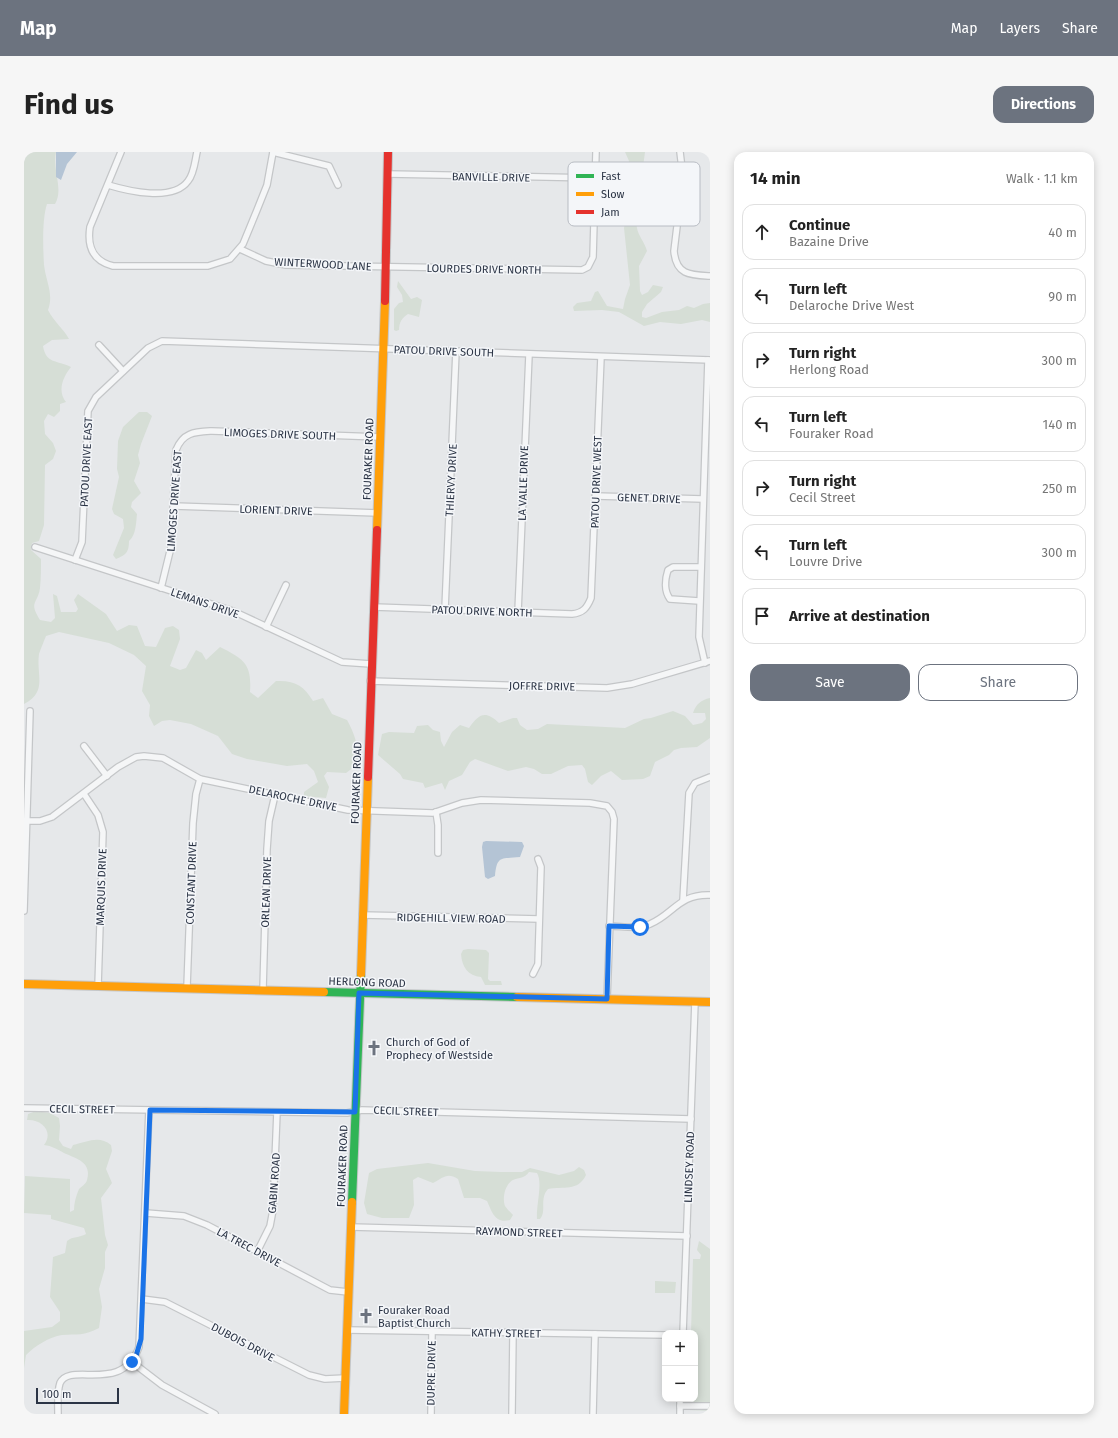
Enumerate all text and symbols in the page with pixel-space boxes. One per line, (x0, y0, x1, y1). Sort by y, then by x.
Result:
text: Map (20, 17, 57, 40)
text: Map (951, 20, 977, 37)
text: Layers (999, 20, 1040, 37)
text: Share (1062, 20, 1098, 37)
button: Directions (993, 86, 1094, 123)
text: Find us (24, 88, 114, 121)
legend (568, 162, 700, 226)
text: 14 min (750, 168, 801, 189)
street label: BANVILLE DRIVE (452, 170, 530, 185)
text: Fast (601, 170, 621, 183)
text: Walk · 1.1 km (1006, 171, 1078, 186)
text: Slow (601, 188, 625, 201)
text: Jam (601, 206, 620, 219)
text: Continue (789, 216, 850, 234)
icon: ahead (751, 221, 773, 243)
text: 40 m (1048, 225, 1077, 240)
text: Bazaine Drive (789, 234, 869, 249)
street label: WINTERWOOD LANE (274, 255, 372, 274)
street label: LOURDES DRIVE NORTH (426, 262, 542, 277)
text: Turn left (789, 280, 847, 298)
icon: left (751, 285, 773, 307)
text: 90 m (1048, 289, 1077, 304)
text: Delaroche Drive West (789, 298, 914, 313)
street label: PATOU DRIVE SOUTH (394, 343, 494, 360)
text: Turn right (789, 344, 856, 362)
icon: right (751, 349, 773, 371)
text: 300 m (1041, 353, 1077, 368)
text: Herlong Road (789, 362, 869, 377)
text: Turn left (789, 408, 847, 426)
icon: left (751, 413, 773, 435)
street label: PATOU DRIVE EAST (78, 416, 95, 507)
text: 140 m (1043, 417, 1077, 432)
street label: FOURAKER ROAD (361, 418, 376, 500)
street label: LIMOGES DRIVE SOUTH (224, 426, 336, 443)
text: Fouraker Road (789, 426, 874, 441)
street label: PATOU DRIVE WEST (588, 435, 605, 529)
street label: THIERVY DRIVE (443, 443, 460, 517)
street label: LA VALLE DRIVE (516, 445, 531, 521)
street label: LIMOGES DRIVE EAST (164, 449, 185, 552)
text: Turn right (789, 472, 856, 490)
icon: right (751, 477, 773, 499)
text: 250 m (1042, 481, 1077, 496)
text: Cecil Street (789, 490, 856, 505)
street label: GENET DRIVE (617, 491, 681, 506)
street label: LORIENT DRIVE (239, 503, 313, 518)
text: Turn left (789, 536, 847, 554)
icon: left (751, 541, 773, 563)
text: 300 m (1041, 545, 1077, 560)
text: Louvre Drive (789, 554, 862, 569)
street label: LEMANS DRIVE (169, 586, 241, 621)
street label: PATOU DRIVE NORTH (431, 603, 533, 620)
icon: arrive (751, 605, 773, 627)
text: Arrive at destination (789, 607, 930, 625)
button: Save (750, 664, 910, 701)
button: Share (918, 664, 1078, 701)
street label: JOFFRE DRIVE (509, 679, 575, 694)
street label: FOURAKER ROAD (349, 742, 364, 824)
street label: DELAROCHE DRIVE (247, 783, 339, 814)
street label: CONSTANT DRIVE (184, 841, 199, 925)
street label: MARQUIS DRIVE (94, 848, 109, 926)
street label: ORLEAN DRIVE (259, 856, 274, 928)
street label: RIDGEHILL VIEW ROAD (396, 911, 506, 926)
route start (631, 918, 649, 936)
street label: HERLONG ROAD (328, 975, 406, 990)
place label: Church of God of Prophecy of Westside (386, 1036, 493, 1062)
church icon: Church of God of Prophecy of Westside (365, 1039, 383, 1057)
street label: CECIL STREET (49, 1102, 115, 1117)
street label: CECIL STREET (373, 1104, 439, 1119)
street label: FOURAKER ROAD (335, 1125, 350, 1207)
street label: LINDSEY ROAD (682, 1131, 697, 1203)
street label: GABIN ROAD (266, 1152, 283, 1214)
street label: RAYMOND STREET (475, 1224, 563, 1241)
street label: LA TREC DRIVE (214, 1225, 283, 1270)
place label: Fouraker Road Baptist Church (378, 1304, 451, 1330)
church icon: Fouraker Road Baptist Church (357, 1307, 375, 1325)
street label: DUBOIS DRIVE (209, 1320, 277, 1365)
street label: KATHY STREET (471, 1326, 541, 1341)
map controls (662, 1330, 698, 1402)
button: + (662, 1330, 698, 1366)
street label: DUPRE DRIVE (424, 1340, 439, 1406)
route end (123, 1353, 141, 1371)
button: − (662, 1366, 698, 1402)
scale bar (36, 1386, 119, 1405)
text: 100 m (42, 1388, 71, 1401)

